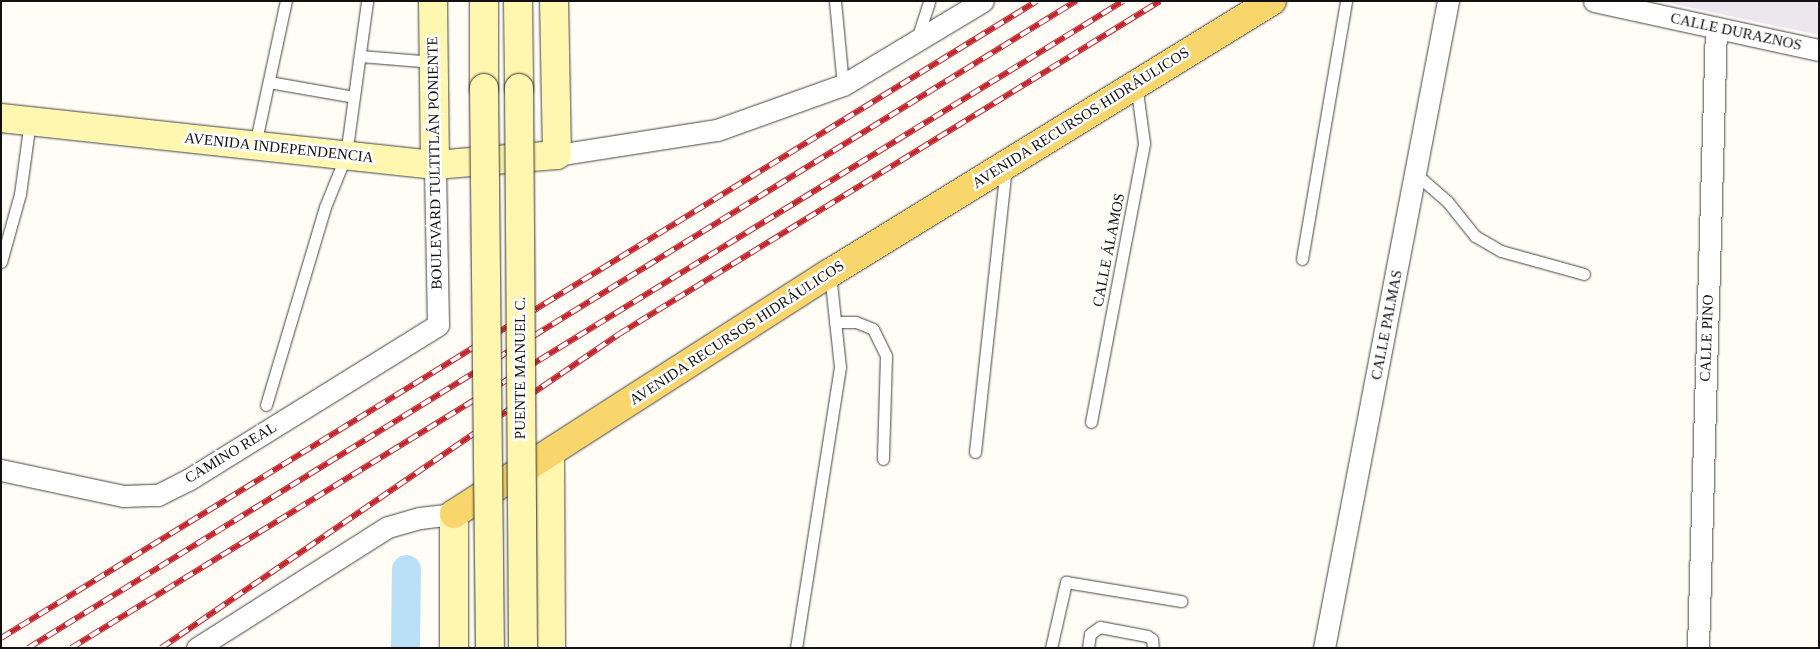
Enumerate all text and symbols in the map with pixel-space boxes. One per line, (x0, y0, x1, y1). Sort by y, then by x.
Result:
street label: CALLE DURAZNOS (1669, 9, 1803, 55)
street label: BOULEVARD TULTITLÁN PONIENTE (424, 36, 446, 290)
street label: AVENIDA RECURSOS HIDRÁULICOS (969, 43, 1193, 193)
street label: AVENIDA INDEPENDENCIA (183, 129, 375, 167)
street label: CALLE ÁLAMOS (1089, 192, 1129, 308)
street label: AVENIDA RECURSOS HIDRÁULICOS (626, 257, 848, 409)
street label: CALLE PALMAS (1368, 269, 1406, 381)
street label: CALLE PINO (1696, 294, 1718, 382)
street label: PUENTE MANUEL C. (512, 297, 530, 439)
street label: CAMINO REAL (182, 419, 280, 487)

